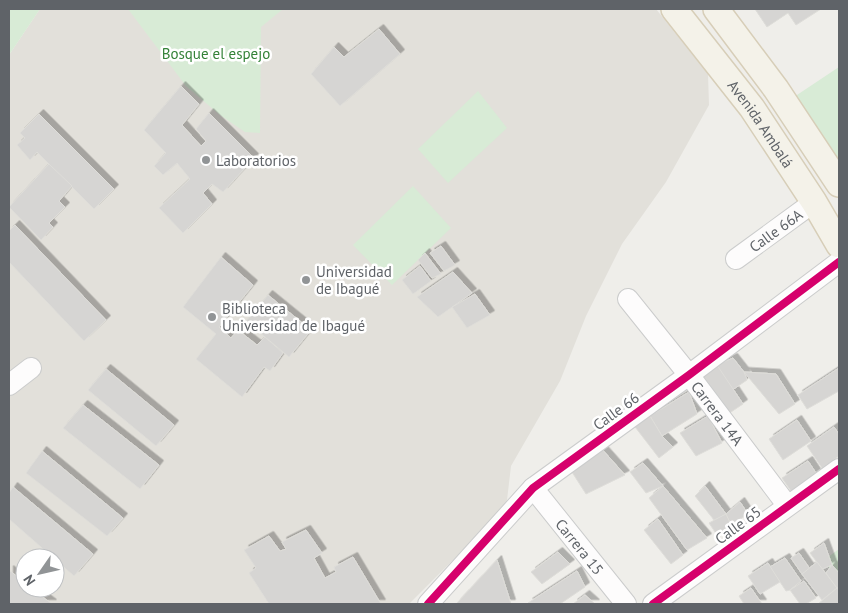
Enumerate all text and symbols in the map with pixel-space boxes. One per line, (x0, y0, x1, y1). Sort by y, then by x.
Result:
park label: Bosque el espejo (162, 44, 270, 63)
street label: Avenida Ambalá (724, 76, 798, 171)
place label: Laboratorios (216, 151, 296, 170)
marker: Laboratorios (200, 154, 212, 166)
street label: Calle 66A (745, 204, 806, 256)
place label: Universidad de Ibagué (316, 262, 392, 298)
marker: Universidad de Ibagué (300, 274, 312, 286)
place label: Biblioteca Universidad de Ibagué (222, 299, 365, 335)
marker: Biblioteca Universidad de Ibagué (206, 311, 218, 323)
street label: Carrera 14A (687, 377, 748, 449)
street label: Calle 66 (589, 388, 643, 434)
street label: Calle 65 (711, 502, 765, 548)
street label: Carrera 15 (552, 515, 608, 578)
north arrow (15, 548, 65, 598)
text: N (19, 571, 39, 589)

